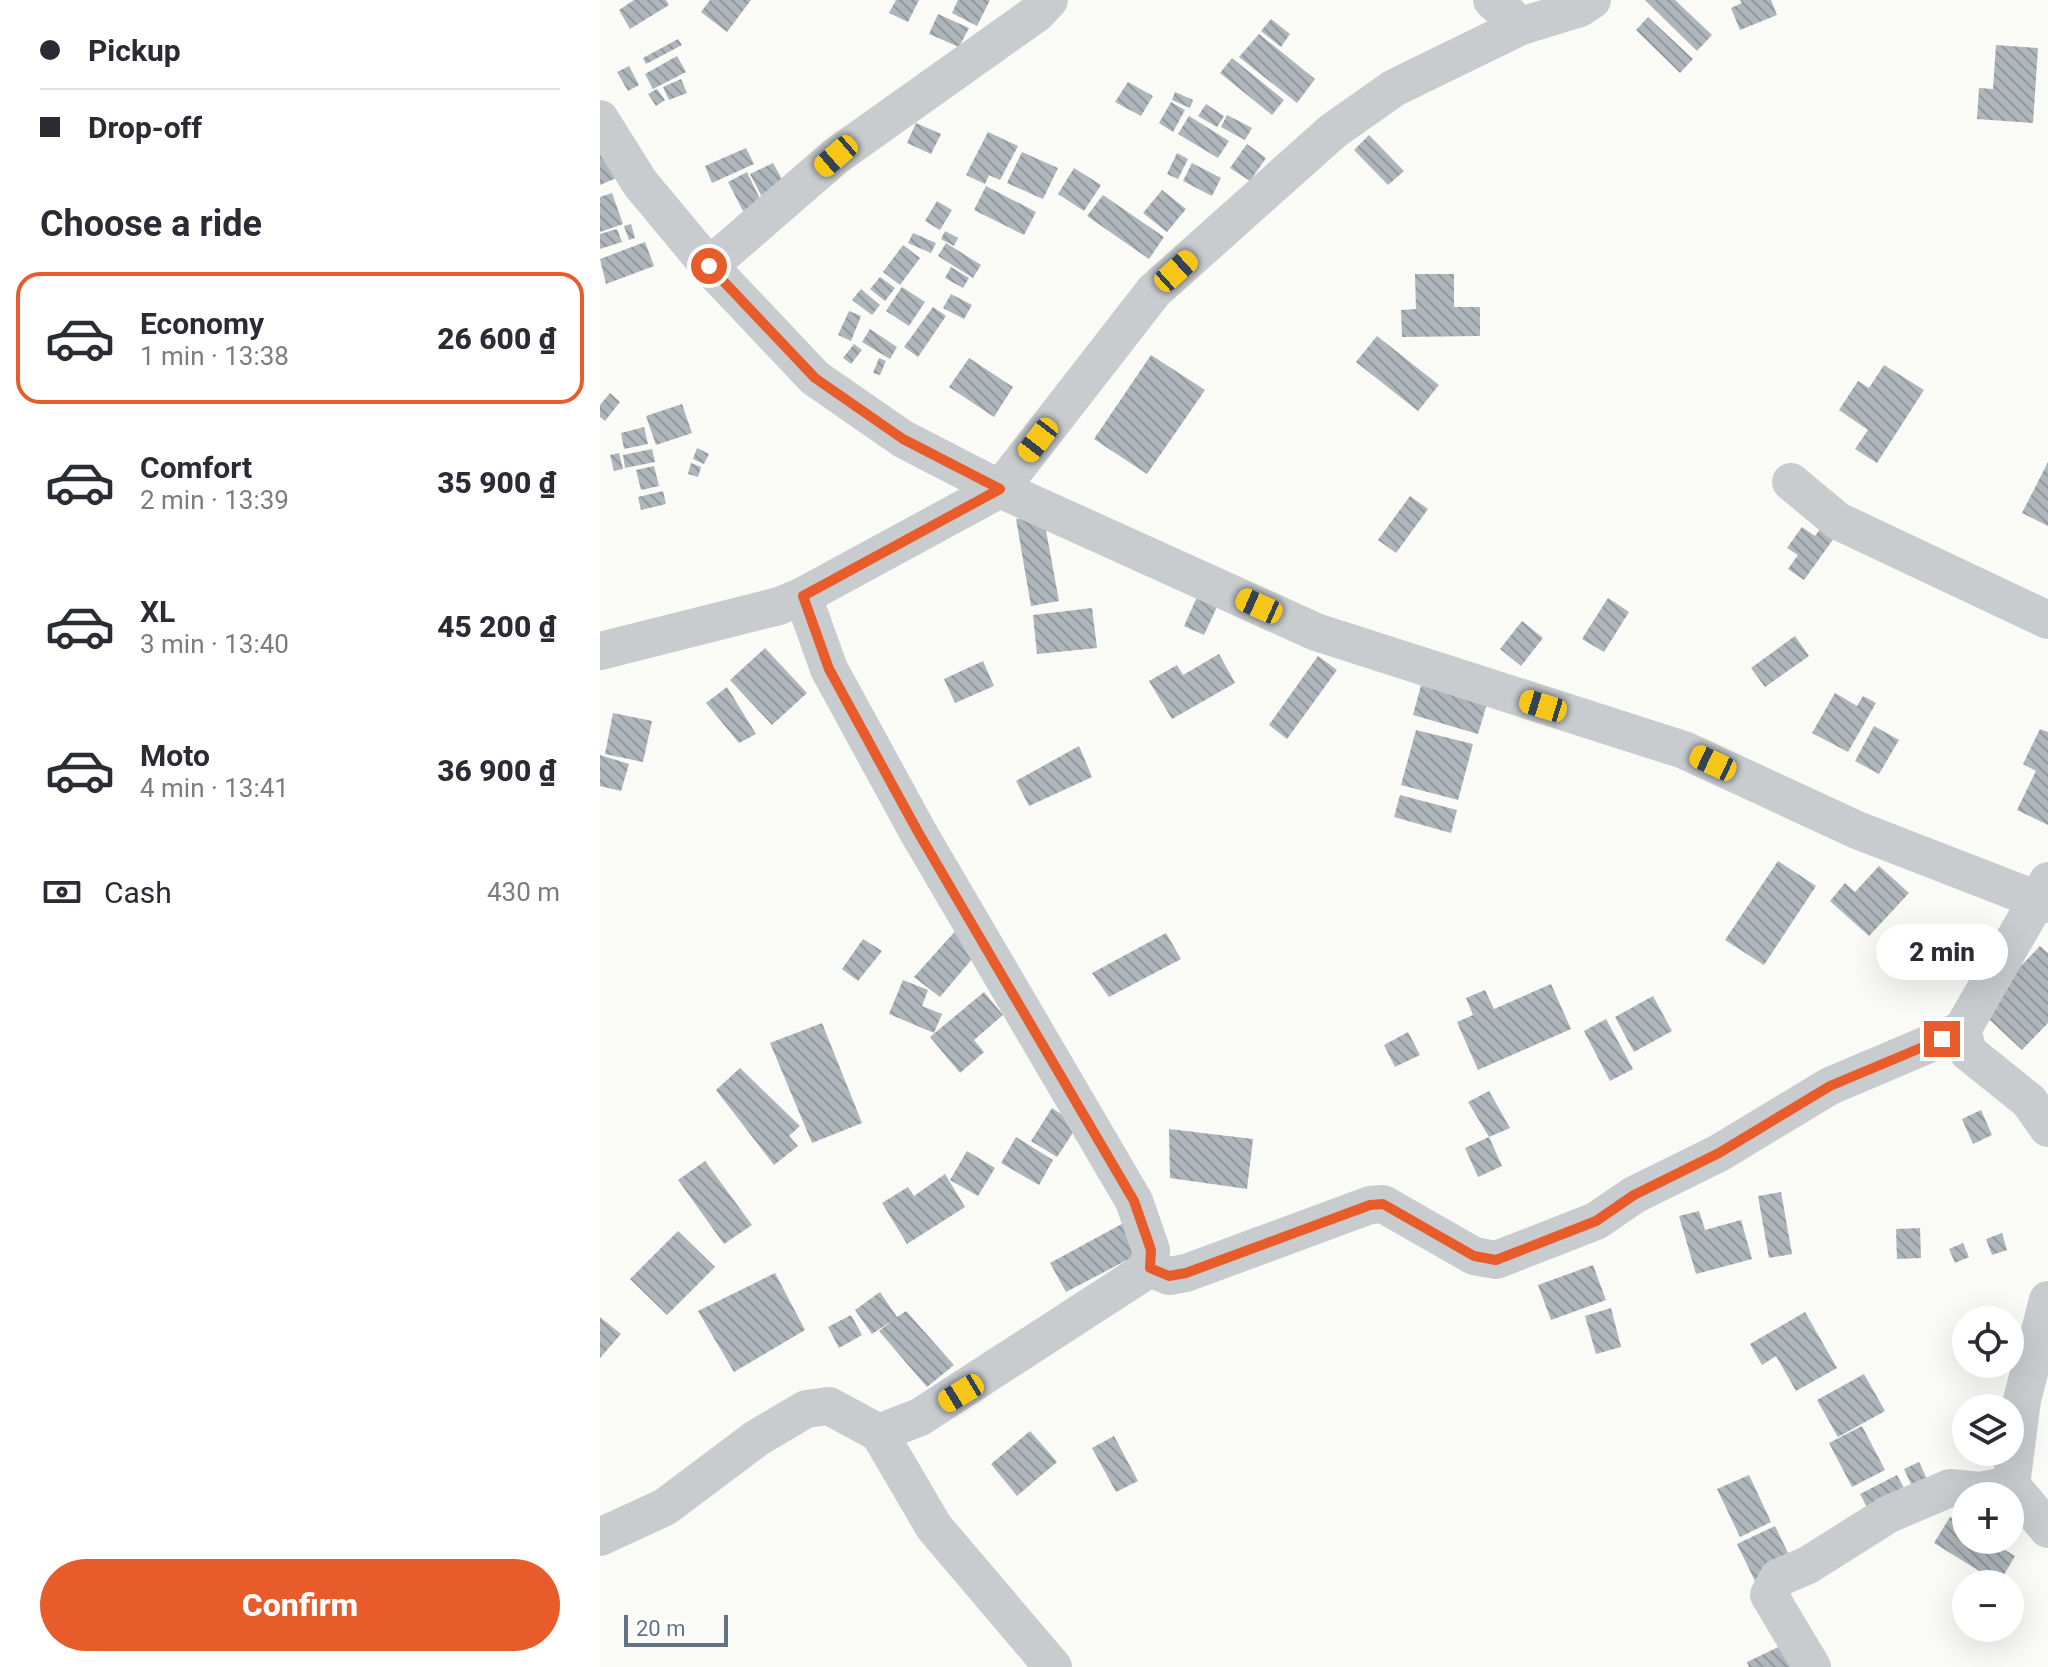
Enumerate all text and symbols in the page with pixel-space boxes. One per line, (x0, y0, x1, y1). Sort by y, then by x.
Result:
text: Pickup (88, 33, 181, 68)
text: Drop-off (88, 110, 202, 145)
car (810, 131, 862, 181)
text: Choose a ride (40, 203, 262, 245)
car (1150, 246, 1202, 296)
route start (691, 248, 727, 284)
icon: car (44, 302, 116, 374)
text: Economy (140, 306, 264, 341)
text: 26 600 ₫ (437, 321, 556, 356)
text: 1 min · 13:38 (140, 341, 289, 371)
car (1014, 414, 1062, 466)
icon: car (44, 446, 116, 518)
text: Comfort (140, 450, 252, 485)
text: 35 900 ₫ (437, 465, 556, 500)
text: 2 min · 13:39 (140, 485, 289, 515)
car (1232, 585, 1286, 627)
icon: car (44, 590, 116, 662)
text: XL (140, 594, 175, 629)
text: 45 200 ₫ (437, 609, 556, 644)
text: 3 min · 13:40 (140, 629, 289, 659)
car (1517, 688, 1569, 724)
icon: car (44, 734, 116, 806)
text: Moto (140, 738, 210, 773)
car (1686, 742, 1740, 784)
text: 36 900 ₫ (437, 753, 556, 788)
text: 4 min · 13:41 (140, 773, 289, 803)
icon: cash (40, 870, 84, 914)
text: Cash (104, 875, 172, 910)
text: 430 m (487, 877, 560, 907)
callout: 2 min (1876, 923, 2008, 979)
text: 2 min (1909, 937, 1975, 967)
route end (1924, 1021, 1960, 1057)
map controls (1952, 1306, 2024, 1642)
button: locate (1952, 1306, 2024, 1378)
car (934, 1370, 988, 1416)
button: layers (1952, 1394, 2024, 1466)
button: + (1952, 1482, 2024, 1554)
button: Confirm (40, 1559, 560, 1651)
button: − (1952, 1570, 2024, 1642)
scale bar (624, 1611, 728, 1647)
text: 20 m (636, 1616, 685, 1641)

